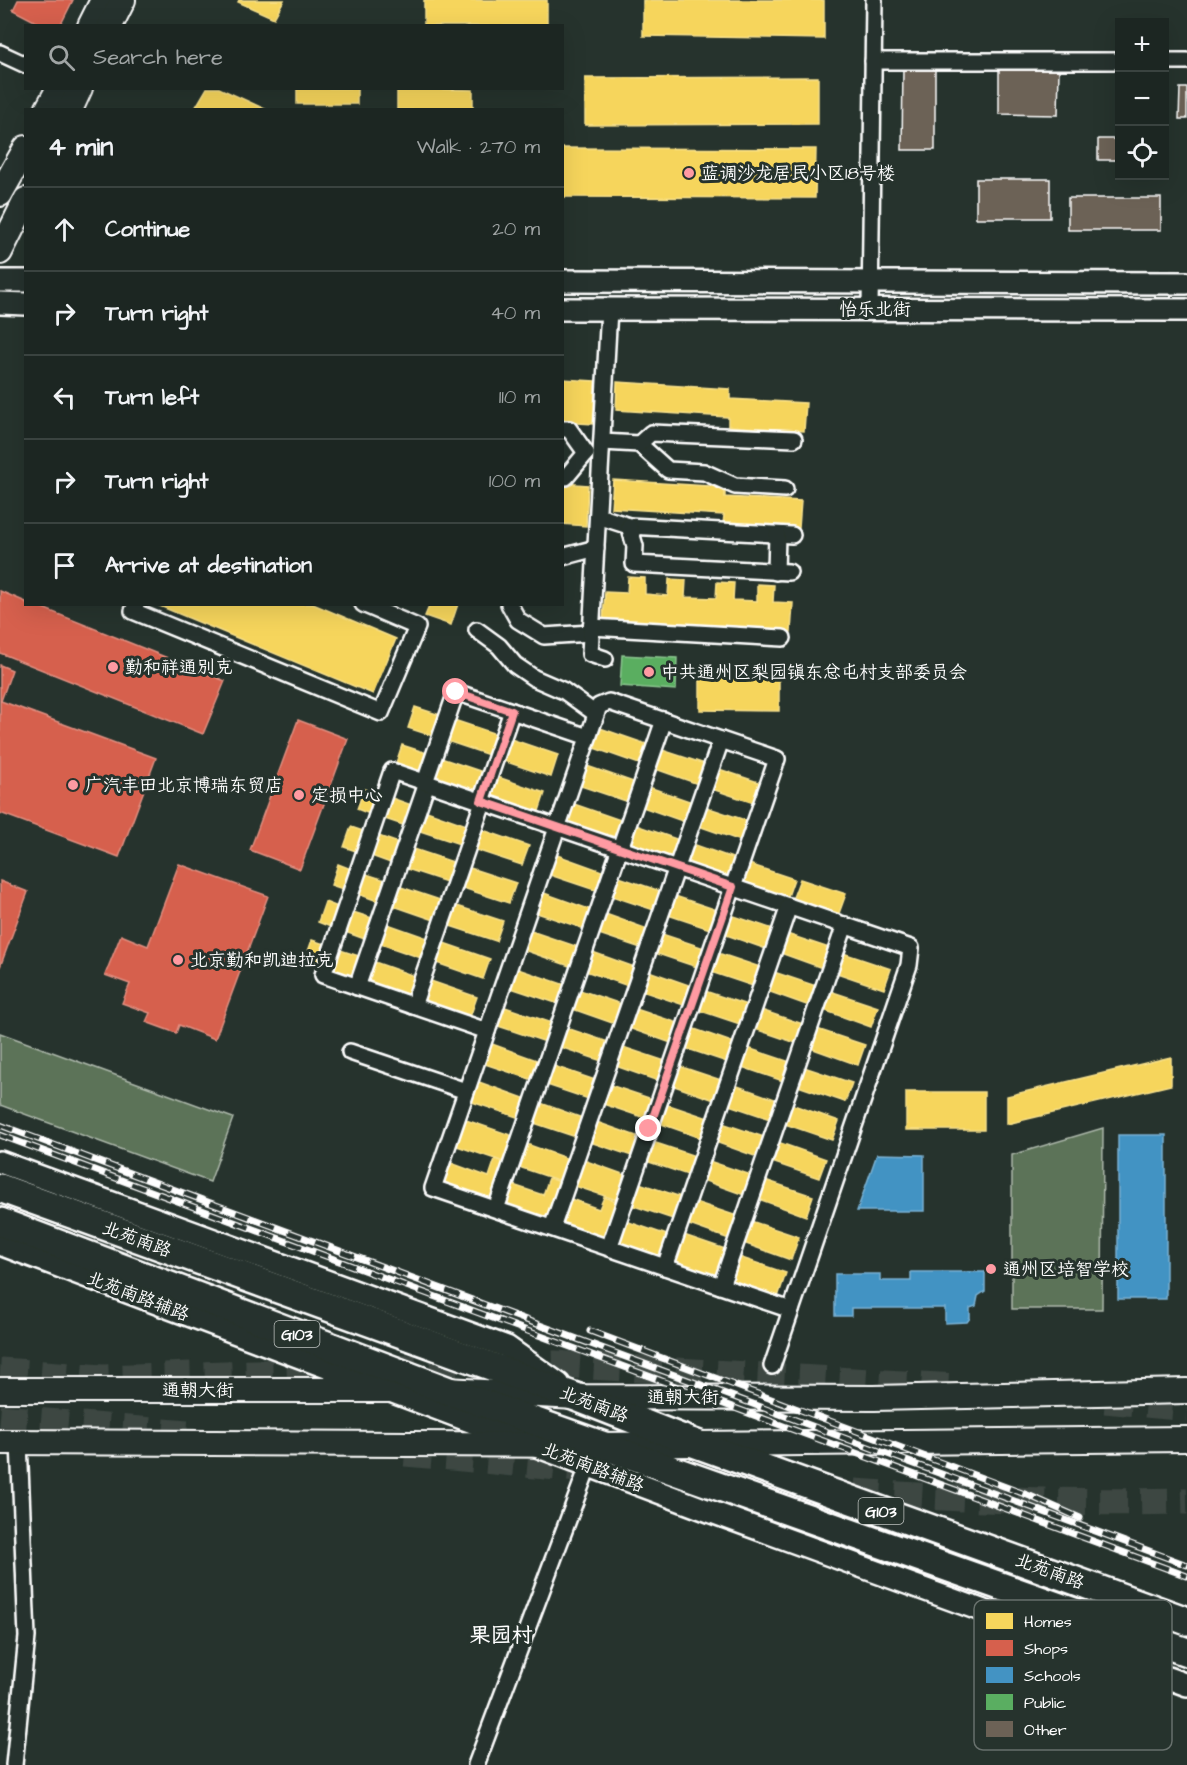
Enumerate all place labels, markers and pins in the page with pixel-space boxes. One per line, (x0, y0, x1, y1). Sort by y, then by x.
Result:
place label: 蓝调沙龙居民小区18号楼 (701, 161, 895, 186)
marker: 蓝调沙龙居民小区18号楼 (682, 166, 696, 180)
place label: 勤和祥通别克 (125, 655, 233, 680)
marker: 勤和祥通别克 (106, 660, 120, 674)
place label: 中共通州区梨园镇东总屯村支部委员会 (661, 660, 967, 685)
marker: 中共通州区梨园镇东总屯村支部委员会 (642, 665, 656, 679)
place label: 广汽丰田北京博瑞东贸店 (85, 773, 283, 798)
marker: 广汽丰田北京博瑞东贸店 (66, 778, 80, 792)
place label: 定损中心 (311, 783, 383, 808)
marker: 定损中心 (292, 788, 306, 802)
place label: 北京勤和凯迪拉克 (190, 948, 334, 973)
marker: 北京勤和凯迪拉克 (171, 953, 185, 967)
place label: 通州区培智学校 (1003, 1257, 1129, 1282)
marker: 通州区培智学校 (984, 1262, 998, 1276)

